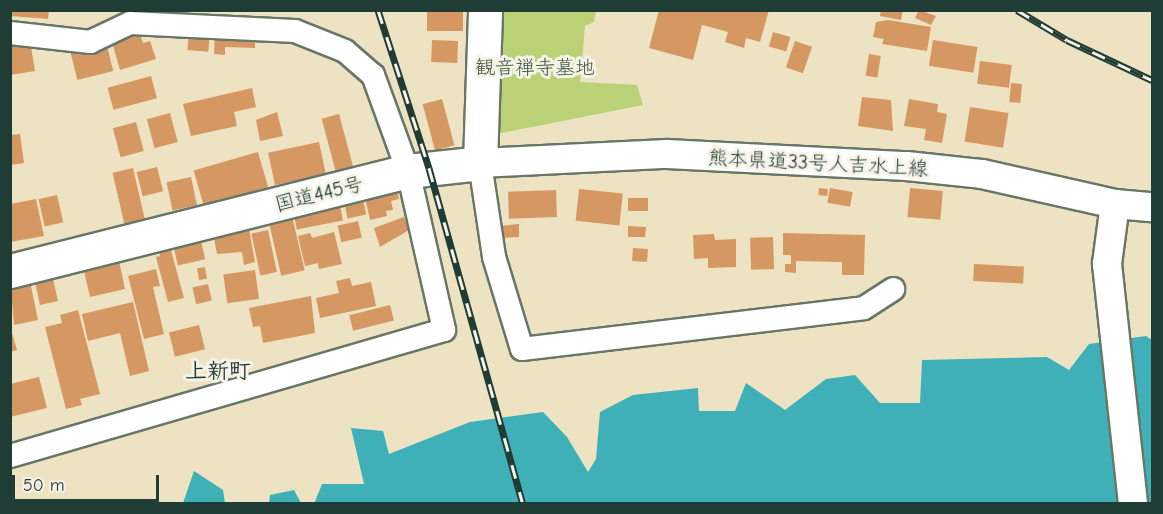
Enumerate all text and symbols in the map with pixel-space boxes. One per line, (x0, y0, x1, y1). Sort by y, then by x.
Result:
park label: 観音禅寺墓地 (475, 55, 595, 79)
street label: 熊本県道33号人吉水上線 (707, 145, 929, 181)
street label: 国道445号 (272, 171, 366, 217)
district label: 上新町 (185, 359, 251, 385)
scale bar (15, 463, 162, 501)
text: 50 m (23, 475, 65, 496)

